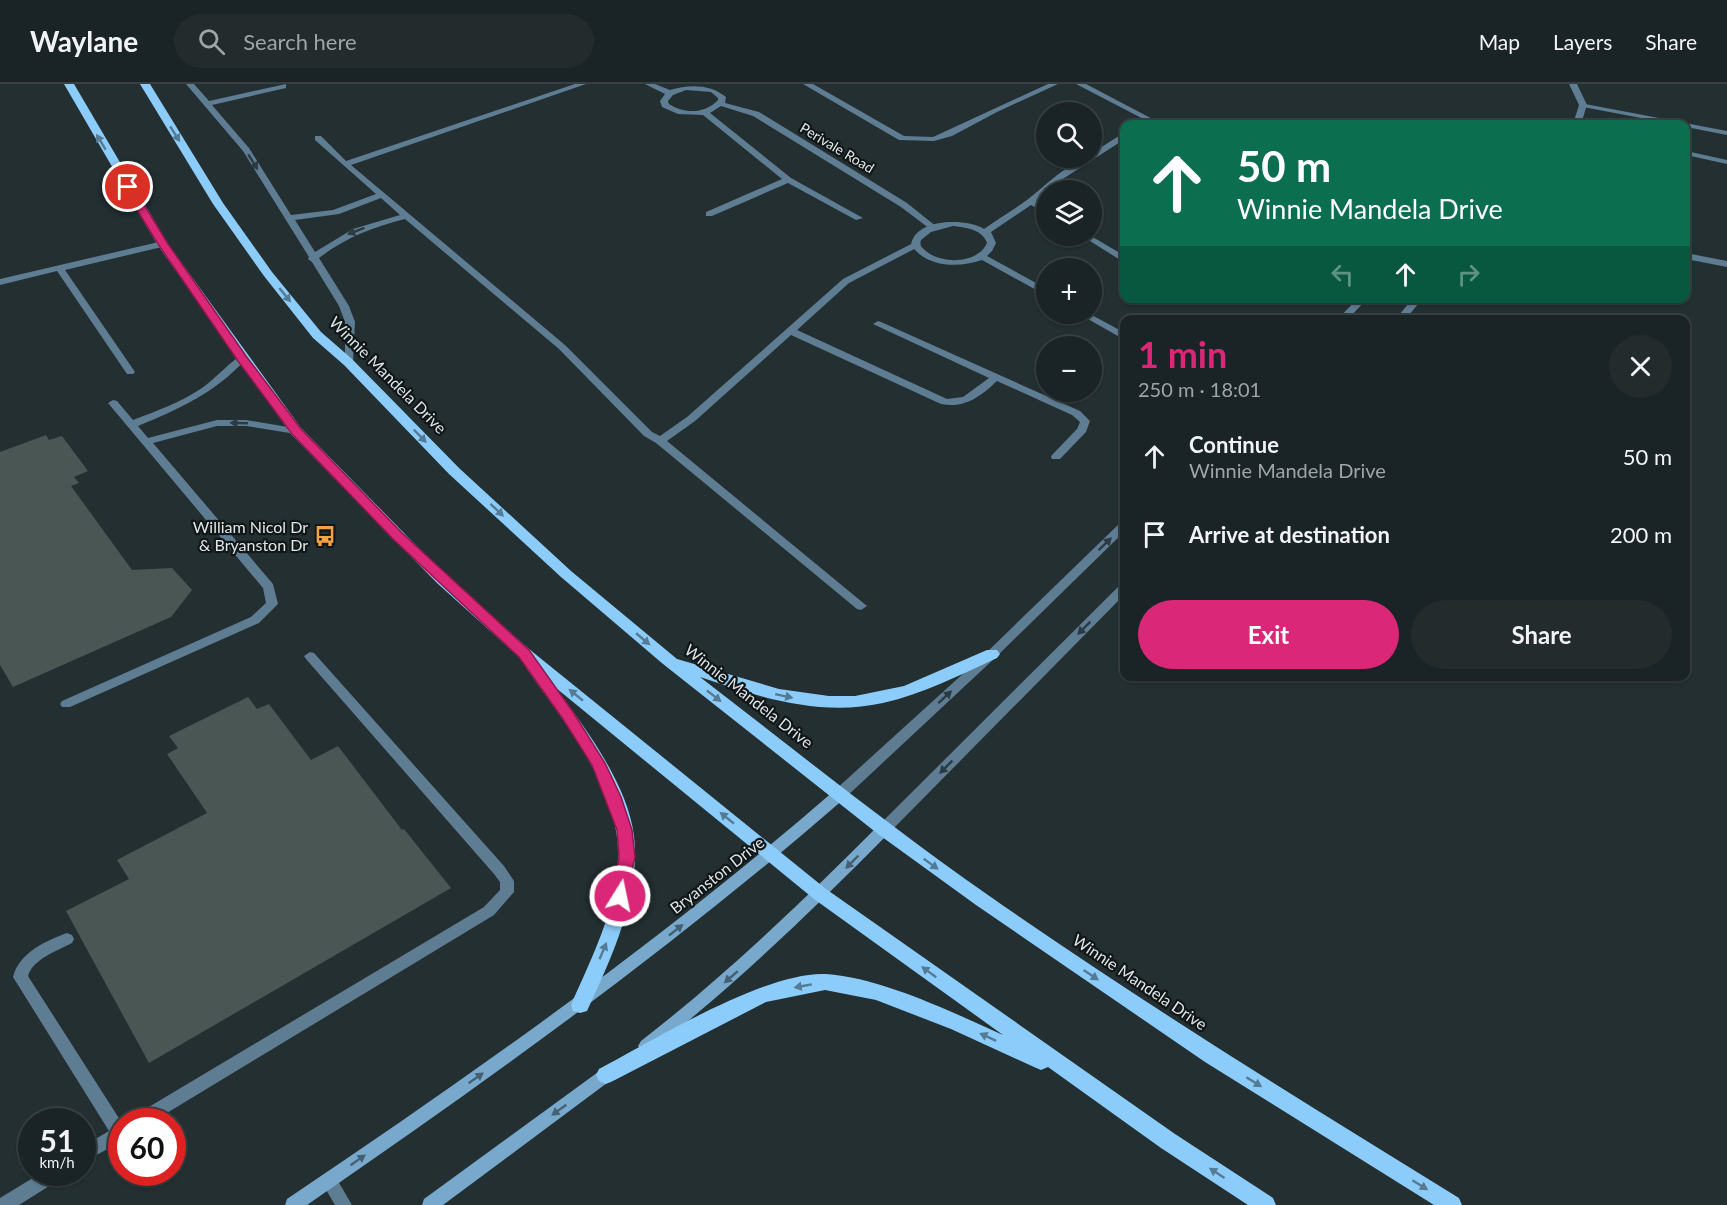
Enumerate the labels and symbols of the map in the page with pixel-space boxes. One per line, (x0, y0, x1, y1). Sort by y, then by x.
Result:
street label: Perivale Road (797, 119, 877, 176)
one-way arrow (170, 126, 181, 142)
one-way arrow (96, 134, 107, 150)
one-way arrow (248, 153, 259, 170)
pin (102, 161, 153, 212)
one-way arrow (347, 226, 365, 236)
one-way arrow (278, 287, 291, 303)
street label: Winnie Mandela Drive (326, 312, 451, 437)
one-way arrow (229, 418, 248, 428)
one-way arrow (412, 428, 426, 442)
one-way arrow (490, 503, 504, 517)
place label: William Nicol Dr & Bryanston Dr (193, 517, 308, 554)
bus stop icon: William Nicol Dr & Bryanston Dr (313, 524, 337, 548)
one-way arrow (1098, 537, 1112, 551)
one-way arrow (1077, 621, 1091, 635)
one-way arrow (635, 632, 650, 645)
street label: Winnie Mandela Drive (681, 640, 817, 752)
one-way arrow (568, 689, 583, 702)
one-way arrow (707, 690, 722, 702)
one-way arrow (938, 691, 952, 705)
one-way arrow (775, 692, 794, 701)
one-way arrow (940, 759, 954, 773)
one-way arrow (719, 812, 735, 825)
street label: Bryanston Drive (666, 832, 767, 917)
one-way arrow (845, 854, 859, 868)
one-way arrow (923, 858, 939, 870)
position arrow (588, 864, 652, 928)
one-way arrow (668, 924, 684, 937)
street label: Winnie Mandela Drive (1070, 930, 1211, 1033)
one-way arrow (598, 942, 608, 960)
one-way arrow (921, 967, 936, 979)
one-way arrow (1083, 969, 1099, 981)
one-way arrow (724, 970, 739, 983)
one-way arrow (793, 982, 812, 991)
one-way arrow (980, 1032, 997, 1041)
one-way arrow (468, 1072, 484, 1084)
one-way arrow (1246, 1077, 1262, 1088)
one-way arrow (552, 1104, 568, 1116)
speed limit sign: 60 (108, 1108, 186, 1186)
one-way arrow (350, 1154, 366, 1166)
one-way arrow (1209, 1168, 1225, 1179)
one-way arrow (1412, 1180, 1428, 1191)

